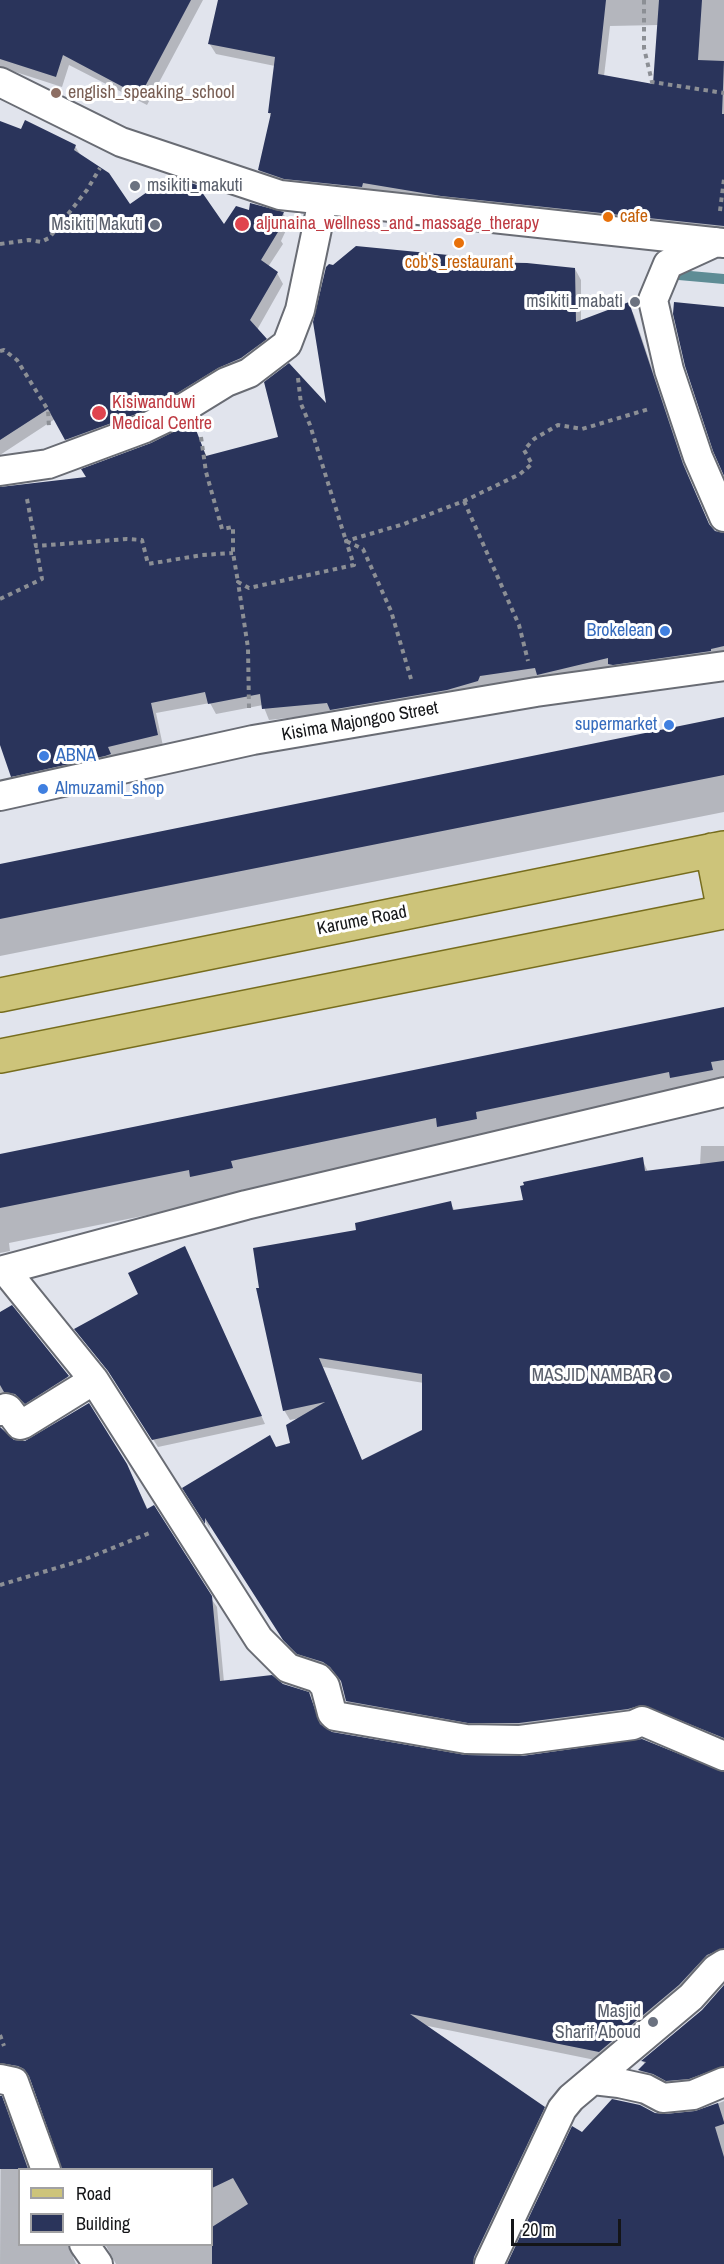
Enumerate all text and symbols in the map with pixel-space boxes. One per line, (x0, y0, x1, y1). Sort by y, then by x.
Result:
place label: english_speaking_school (68, 82, 235, 104)
marker: english_speaking_school (49, 86, 63, 100)
place label: msikiti_makuti (147, 175, 243, 197)
marker: msikiti_makuti (128, 179, 142, 193)
place label: cafe (620, 206, 648, 228)
marker: cafe (601, 210, 615, 224)
place label: aljunaina_wellness_and_massage_therapy (256, 213, 539, 235)
place label: Msikiti Makuti (51, 214, 143, 236)
marker: aljunaina_wellness_and_massage_therapy (233, 215, 251, 233)
marker: Msikiti Makuti (148, 218, 162, 232)
marker: cob's_restaurant (452, 236, 466, 250)
place label: cob's_restaurant (405, 252, 513, 274)
place label: msikiti_mabati (526, 291, 623, 313)
marker: msikiti_mabati (628, 295, 642, 309)
place label: Kisiwanduwi Medical Centre (112, 392, 212, 434)
marker: Kisiwanduwi Medical Centre (90, 404, 108, 422)
place label: Brokelean (587, 620, 653, 642)
marker: Brokelean (658, 624, 672, 638)
street label: Kisima Majongoo Street (280, 698, 440, 746)
place label: supermarket (575, 714, 657, 736)
marker: supermarket (662, 718, 676, 732)
place label: ABNA (56, 745, 96, 767)
marker: ABNA (37, 749, 51, 763)
place label: Almuzamil_shop (55, 778, 164, 800)
marker: Almuzamil_shop (36, 782, 50, 796)
street label: Karume Road (315, 902, 409, 940)
place label: MASJID NAMBAR (532, 1365, 653, 1387)
marker: MASJID NAMBAR (658, 1369, 672, 1383)
place label: Masjid Sharif Aboud (555, 2001, 641, 2044)
marker: Masjid Sharif Aboud (646, 2015, 660, 2029)
legend (18, 2168, 213, 2246)
text: Road (76, 2181, 111, 2206)
scale bar (514, 2207, 624, 2245)
text: Building (76, 2211, 130, 2236)
text: 20 m (522, 2217, 555, 2242)

